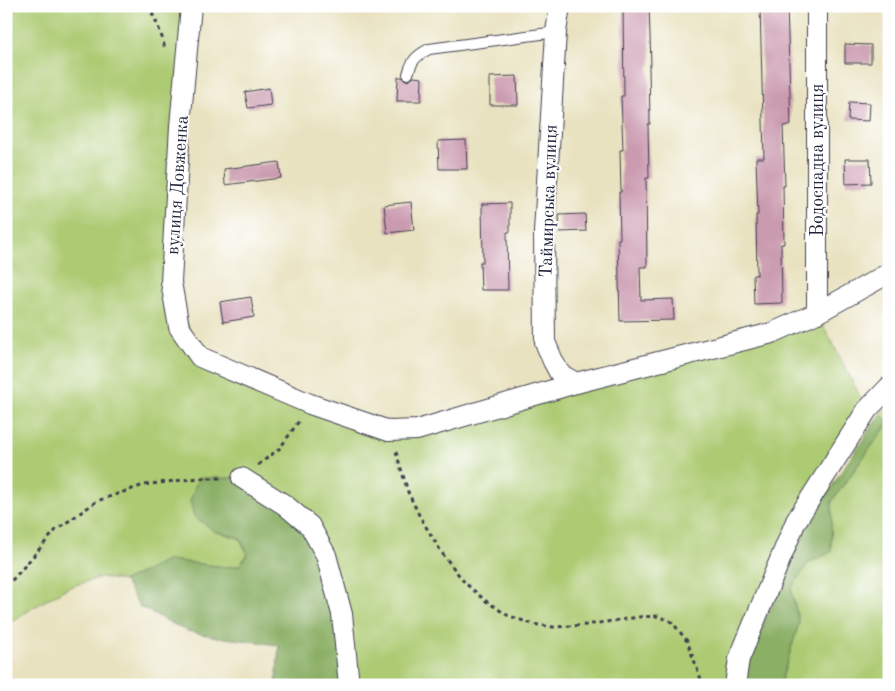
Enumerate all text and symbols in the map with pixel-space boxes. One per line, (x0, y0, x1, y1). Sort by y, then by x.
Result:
street label: Водоспадна вулиця (809, 84, 827, 236)
street label: вулиця Довженка (164, 114, 192, 256)
street label: Таймирська вулиця (537, 124, 561, 278)

